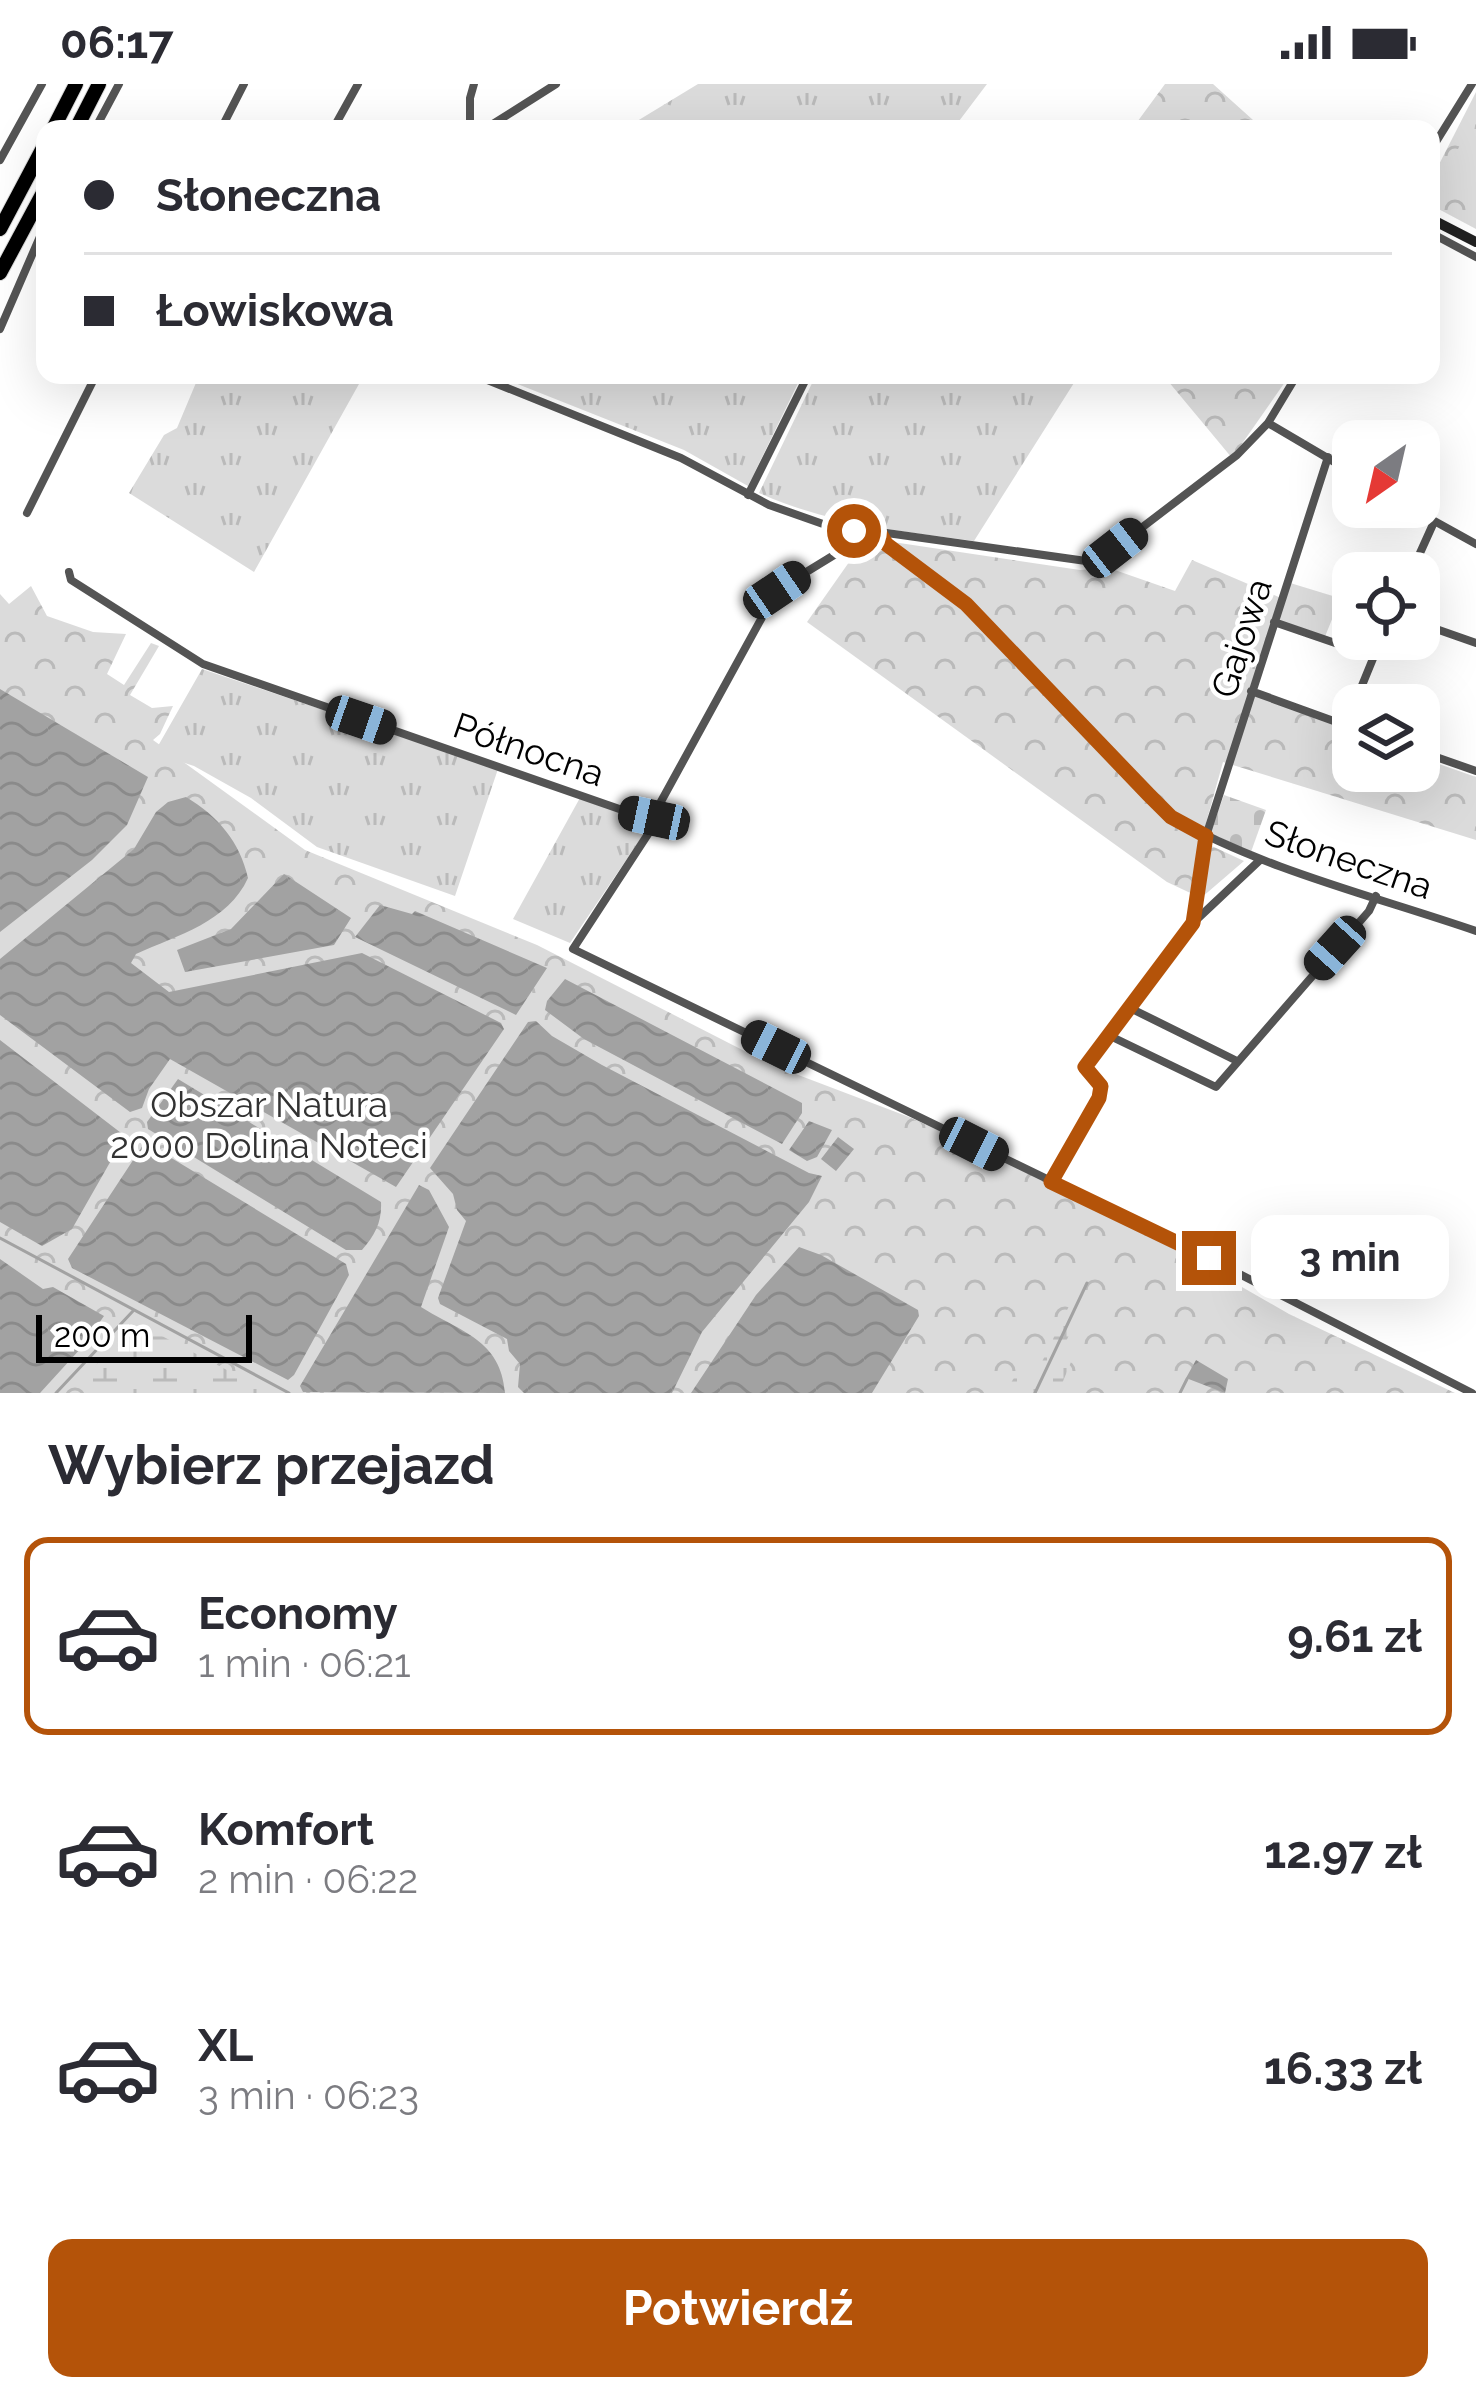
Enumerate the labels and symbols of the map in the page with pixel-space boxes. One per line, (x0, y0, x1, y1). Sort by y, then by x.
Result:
north arrow (1332, 420, 1440, 528)
route start (827, 504, 881, 558)
car (1076, 512, 1154, 584)
car (737, 555, 817, 625)
street label: Gajowa (1202, 573, 1280, 703)
car (321, 691, 401, 749)
street label: Północna (448, 704, 610, 794)
car (615, 793, 693, 843)
street label: Słoneczna (1260, 811, 1438, 907)
car (1298, 909, 1372, 987)
car (736, 1015, 816, 1079)
park label: Obszar Natura 2000 Dolina Noteci (110, 1083, 428, 1166)
car (934, 1112, 1014, 1176)
callout: 3 min (1251, 1216, 1449, 1300)
route end (1182, 1231, 1236, 1285)
scale bar (36, 1309, 252, 1362)

